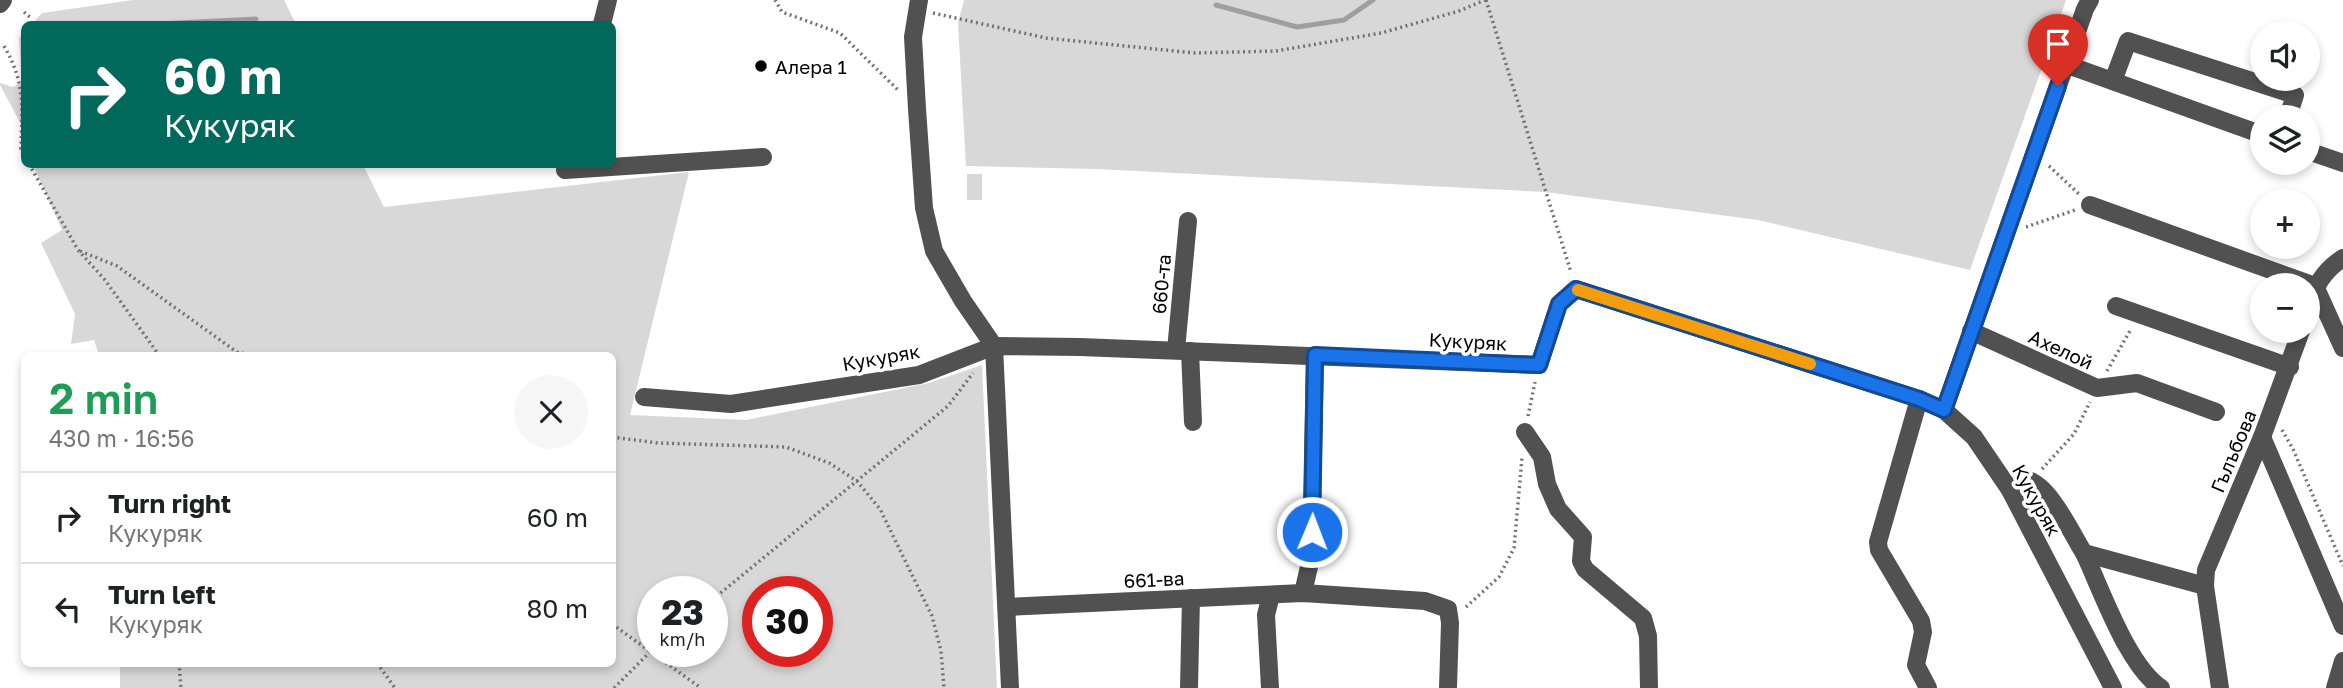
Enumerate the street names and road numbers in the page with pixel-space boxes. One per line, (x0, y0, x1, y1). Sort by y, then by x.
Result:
street label: 660-та (1147, 253, 1175, 315)
street label: Ахелой (2025, 324, 2097, 374)
street label: Кукуряк (1428, 327, 1508, 355)
street label: Кукуряк (840, 339, 922, 375)
street label: Гълъбова (2205, 406, 2261, 496)
street label: Кукуряк (2008, 460, 2066, 540)
street label: 661-ва (1123, 566, 1185, 592)

